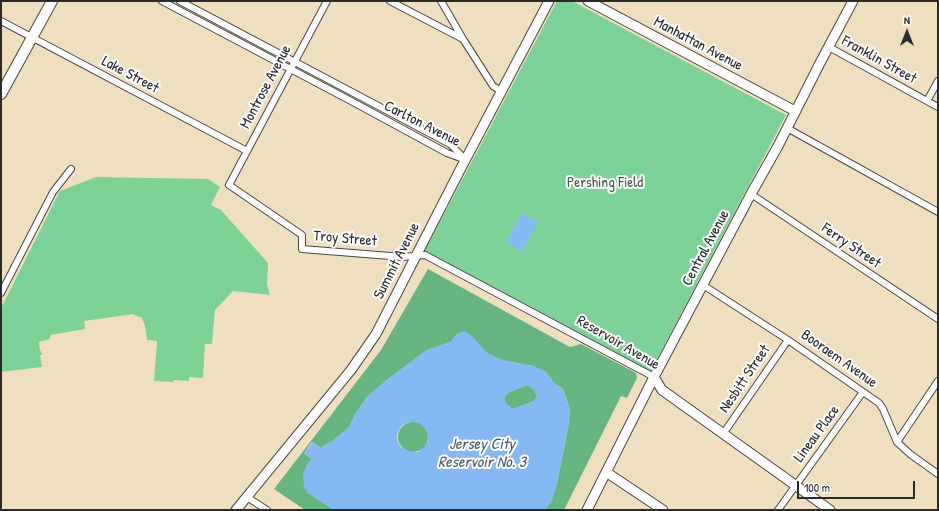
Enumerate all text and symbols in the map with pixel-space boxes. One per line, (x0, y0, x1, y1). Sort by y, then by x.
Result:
north arrow (887, 12, 927, 52)
street label: Manhattan Avenue (650, 13, 746, 75)
text: N (904, 13, 910, 27)
street label: Franklin Street (838, 32, 920, 88)
street label: Montrose Avenue (236, 42, 296, 132)
street label: Lake Street (98, 52, 162, 98)
street label: Carlton Avenue (381, 97, 463, 151)
park label: Pershing Field (567, 174, 643, 192)
street label: Central Avenue (679, 207, 733, 289)
street label: Summit Avenue (370, 220, 424, 302)
street label: Ferry Street (818, 220, 884, 272)
street label: Troy Street (313, 227, 377, 251)
street label: Reservoir Avenue (573, 312, 663, 374)
street label: Booraem Avenue (797, 326, 881, 392)
street label: Nesbitt Street (716, 342, 774, 416)
street label: Lineau Place (790, 402, 844, 466)
water label: Jersey City Reservoir No. 3 (438, 435, 526, 473)
scale bar (799, 473, 917, 499)
text: 100 m (804, 479, 830, 496)

